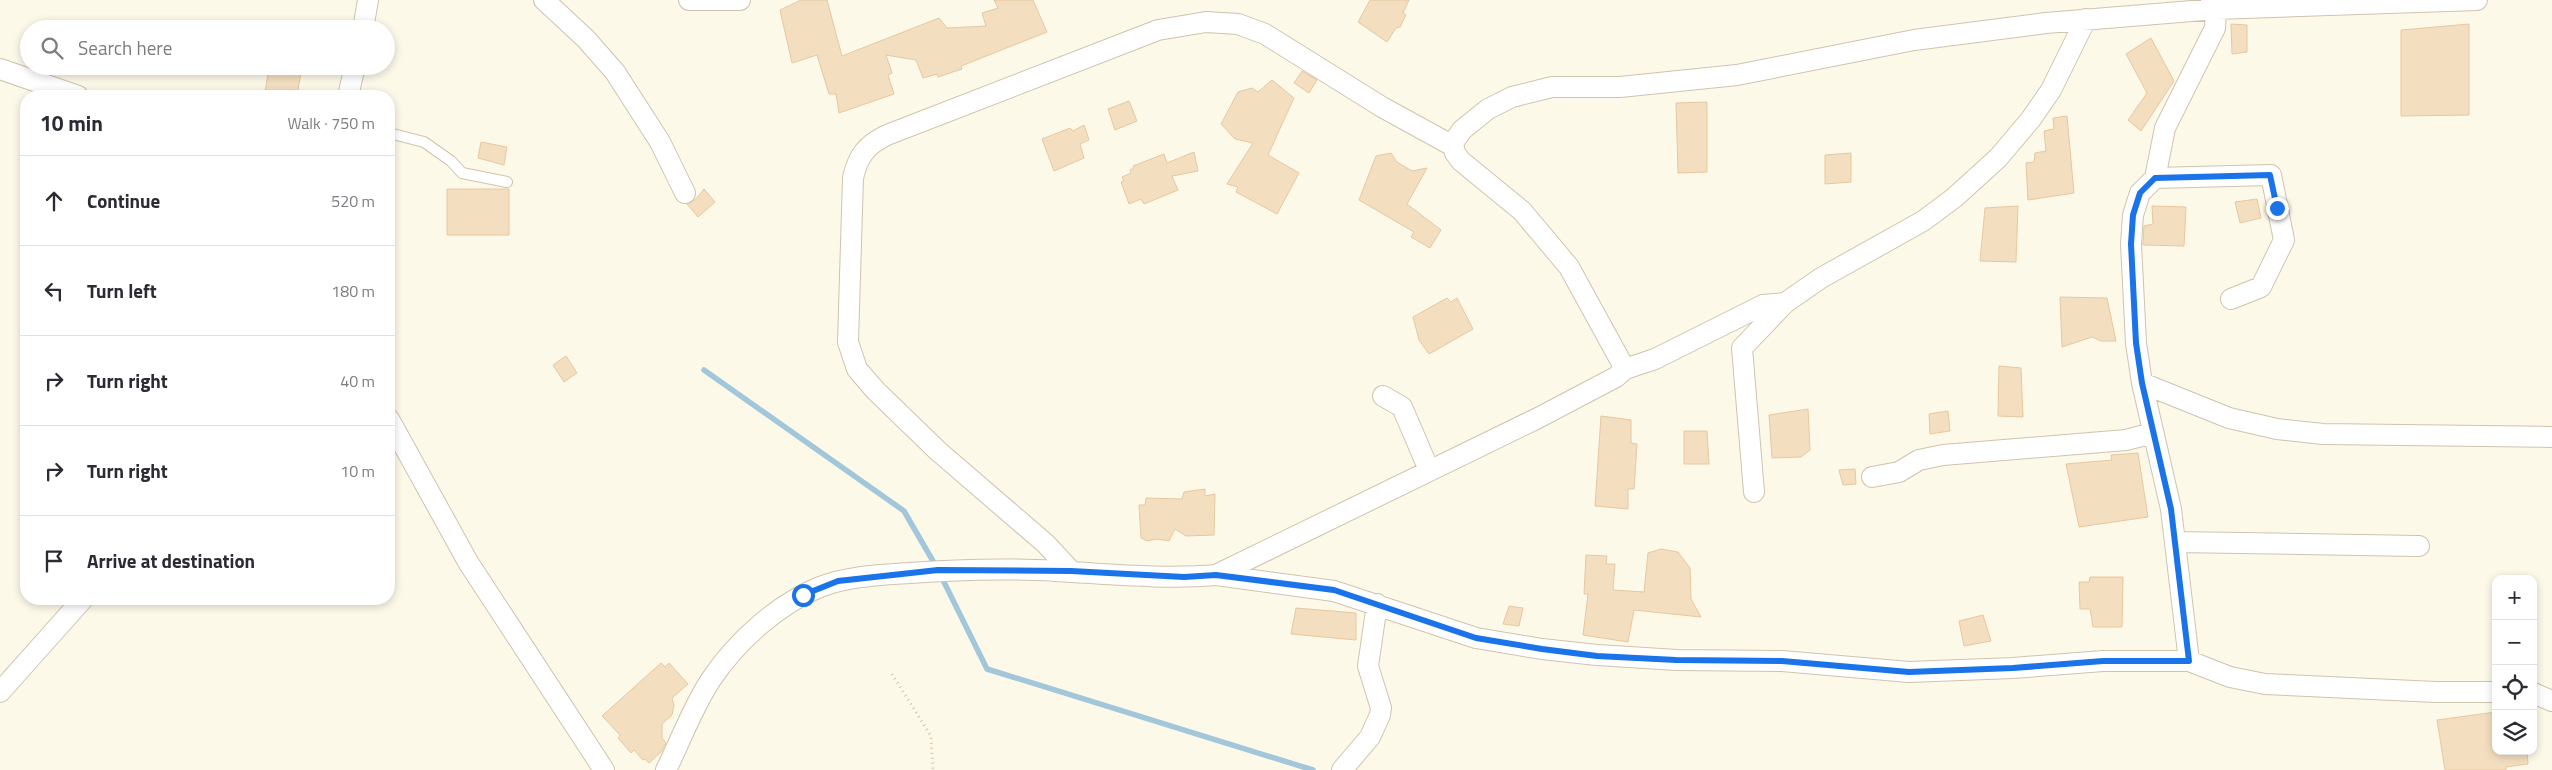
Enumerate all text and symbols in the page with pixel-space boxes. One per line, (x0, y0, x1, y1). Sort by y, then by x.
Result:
search box (20, 20, 395, 75)
text: Search here (78, 33, 172, 62)
icon: search (38, 34, 66, 62)
text: 10 min (40, 107, 103, 139)
text: Walk · 750 m (287, 111, 375, 135)
text: Continue (87, 186, 160, 215)
icon: ahead (40, 187, 68, 215)
text: 520 m (331, 189, 375, 213)
route end (2266, 197, 2289, 220)
text: Turn left (87, 276, 157, 305)
icon: left (40, 277, 68, 305)
text: 180 m (331, 279, 375, 303)
text: Turn right (87, 366, 168, 395)
icon: right (40, 367, 68, 395)
text: 40 m (340, 369, 375, 393)
text: Turn right (87, 456, 168, 485)
icon: right (40, 457, 68, 485)
text: 10 m (340, 459, 375, 483)
text: Arrive at destination (87, 546, 255, 575)
icon: arrive (40, 547, 68, 575)
map controls (2492, 575, 2537, 755)
button: + (2492, 575, 2537, 620)
route start (792, 584, 815, 607)
button: − (2492, 620, 2537, 665)
button: locate (2492, 665, 2537, 710)
button: layers (2492, 710, 2537, 755)

